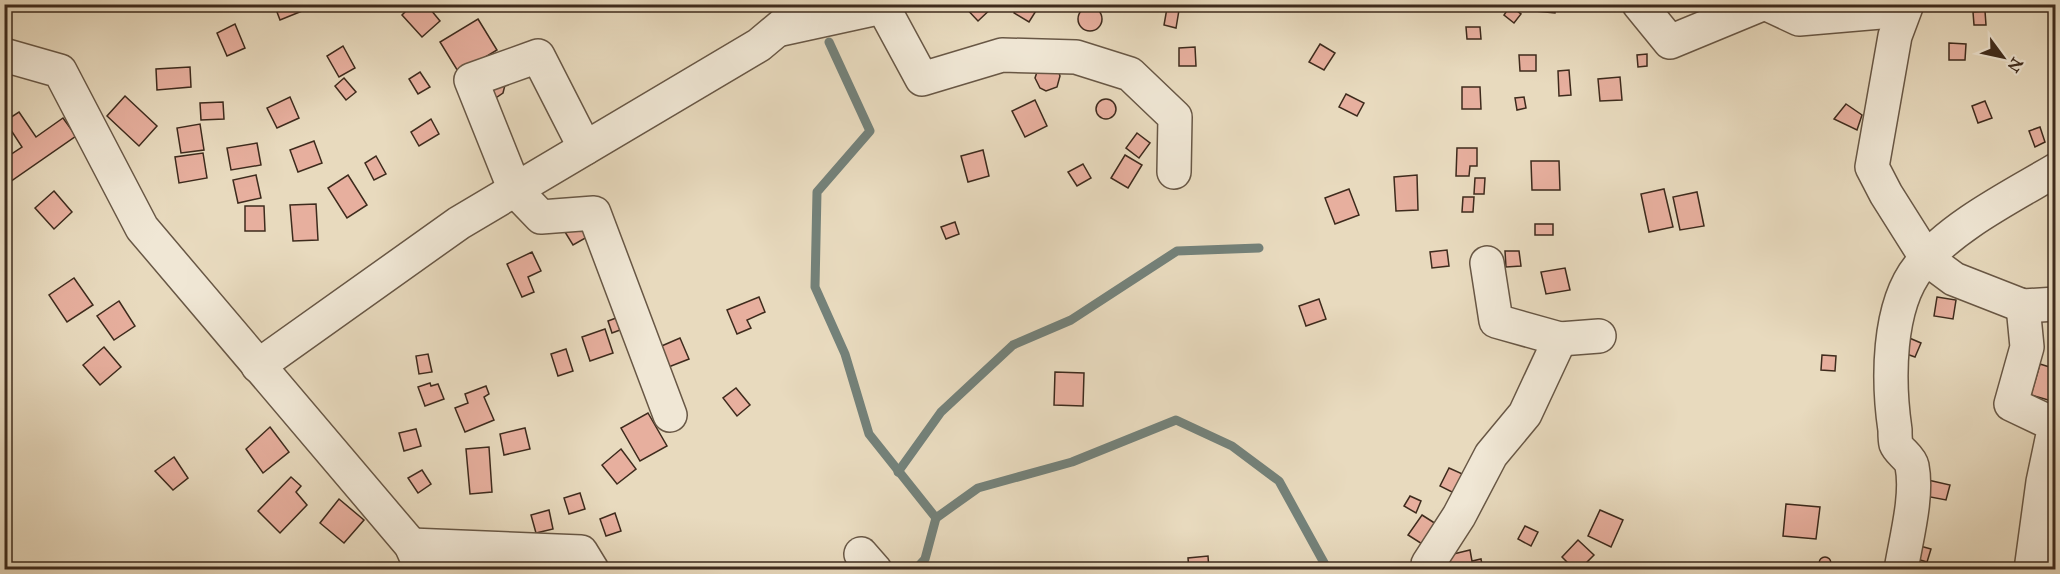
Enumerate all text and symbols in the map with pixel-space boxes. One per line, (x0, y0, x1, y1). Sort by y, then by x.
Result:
north arrow (1973, 27, 2033, 87)
text: N (2003, 54, 2027, 76)

